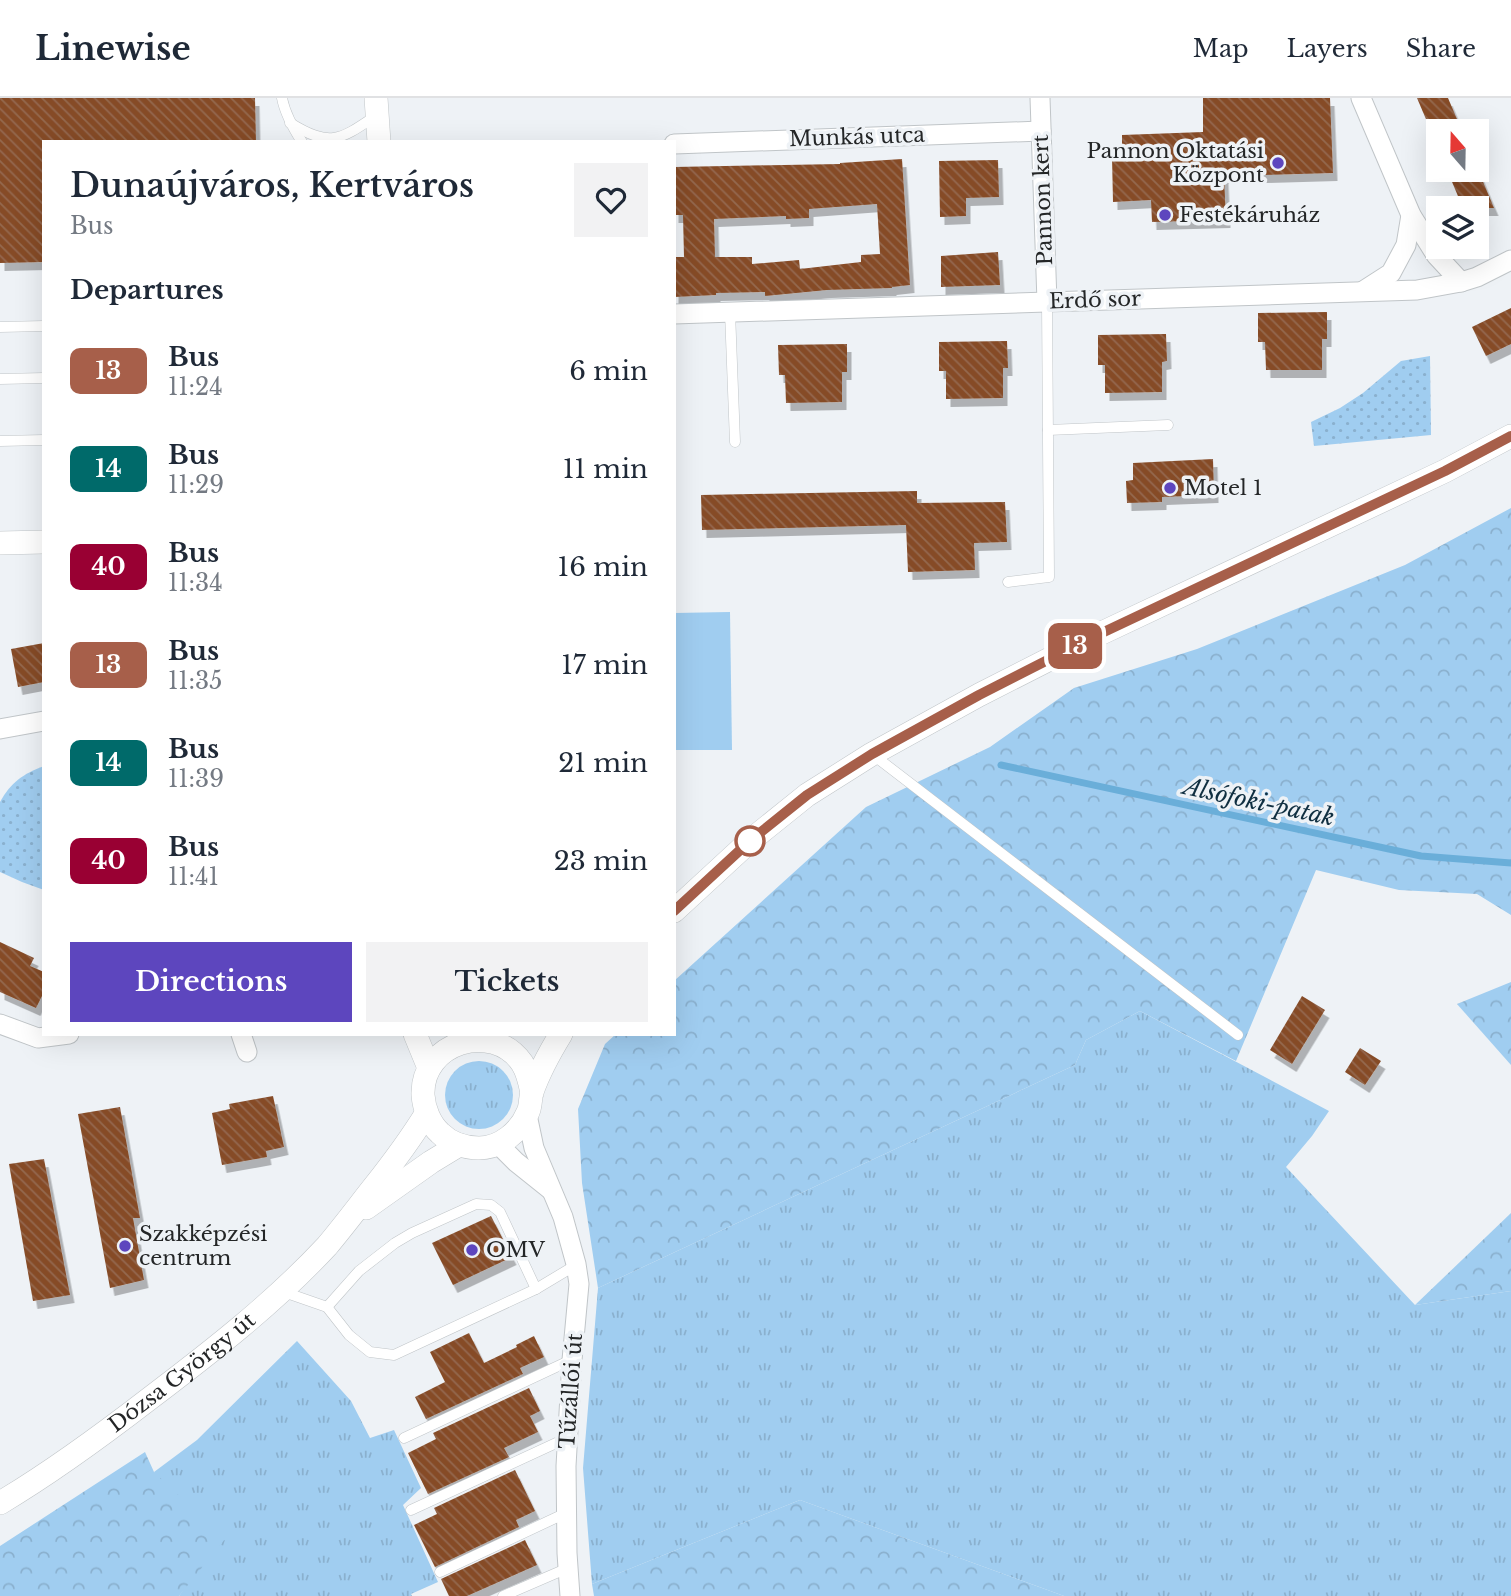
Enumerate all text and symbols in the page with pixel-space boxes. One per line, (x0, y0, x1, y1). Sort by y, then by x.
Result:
text: Linewise (35, 28, 191, 69)
text: Map (1193, 34, 1249, 63)
text: Layers (1287, 34, 1368, 63)
text: Share (1406, 34, 1476, 63)
north arrow (1426, 119, 1489, 182)
map controls (1426, 119, 1489, 259)
street label: Munkás utca (789, 122, 926, 152)
street label: Pannon kert (1028, 134, 1058, 266)
place label: Pannon Oktatási Központ (1087, 138, 1264, 188)
marker: Pannon Oktatási Központ (1270, 155, 1286, 171)
button: heart (574, 163, 648, 237)
text: Dunaújváros, Kertváros (70, 165, 474, 206)
button: layers (1426, 196, 1489, 259)
place label: Festékáruház (1179, 202, 1320, 228)
marker: Festékáruház (1157, 207, 1173, 223)
text: Bus (70, 212, 113, 240)
text: Departures (70, 274, 224, 306)
street label: Erdő sor (1048, 285, 1142, 315)
text: Bus (168, 341, 219, 373)
text: 6 min (569, 355, 648, 387)
text: 13 (96, 356, 121, 385)
text: 11:24 (168, 373, 223, 401)
text: Bus (168, 439, 219, 471)
text: 11 min (563, 453, 648, 485)
text: 14 (95, 454, 122, 483)
text: 11:29 (168, 471, 224, 499)
place label: Motel 1 (1184, 475, 1262, 501)
marker: Motel 1 (1162, 480, 1178, 496)
text: Bus (168, 537, 219, 569)
text: 16 min (558, 551, 648, 583)
text: 40 (91, 552, 126, 581)
text: 11:34 (168, 569, 223, 597)
line badge: 13 (1044, 623, 1106, 669)
text: 13 (1062, 631, 1088, 660)
text: Bus (168, 635, 219, 667)
text: 17 min (561, 649, 648, 681)
text: 13 (96, 650, 121, 679)
text: 11:35 (168, 667, 222, 695)
text: Bus (168, 733, 219, 765)
text: 21 min (558, 747, 648, 779)
text: 14 (95, 748, 122, 777)
text: 11:39 (168, 765, 224, 793)
water label: Alsófoki-patak (1178, 772, 1337, 832)
unlabelled marker (735, 826, 765, 856)
text: Bus (168, 831, 219, 863)
text: 23 min (554, 845, 648, 877)
text: 40 (91, 846, 126, 875)
text: 11:41 (168, 863, 219, 891)
button: Directions (70, 942, 352, 1022)
button: Tickets (366, 942, 648, 1022)
place label: Szakképzési centrum (139, 1221, 267, 1271)
place label: OMV (486, 1237, 545, 1263)
marker: Szakképzési centrum (117, 1238, 133, 1254)
marker: OMV (464, 1242, 480, 1258)
street label: Dózsa György út (103, 1307, 261, 1438)
street label: Tűzállói út (554, 1332, 588, 1450)

